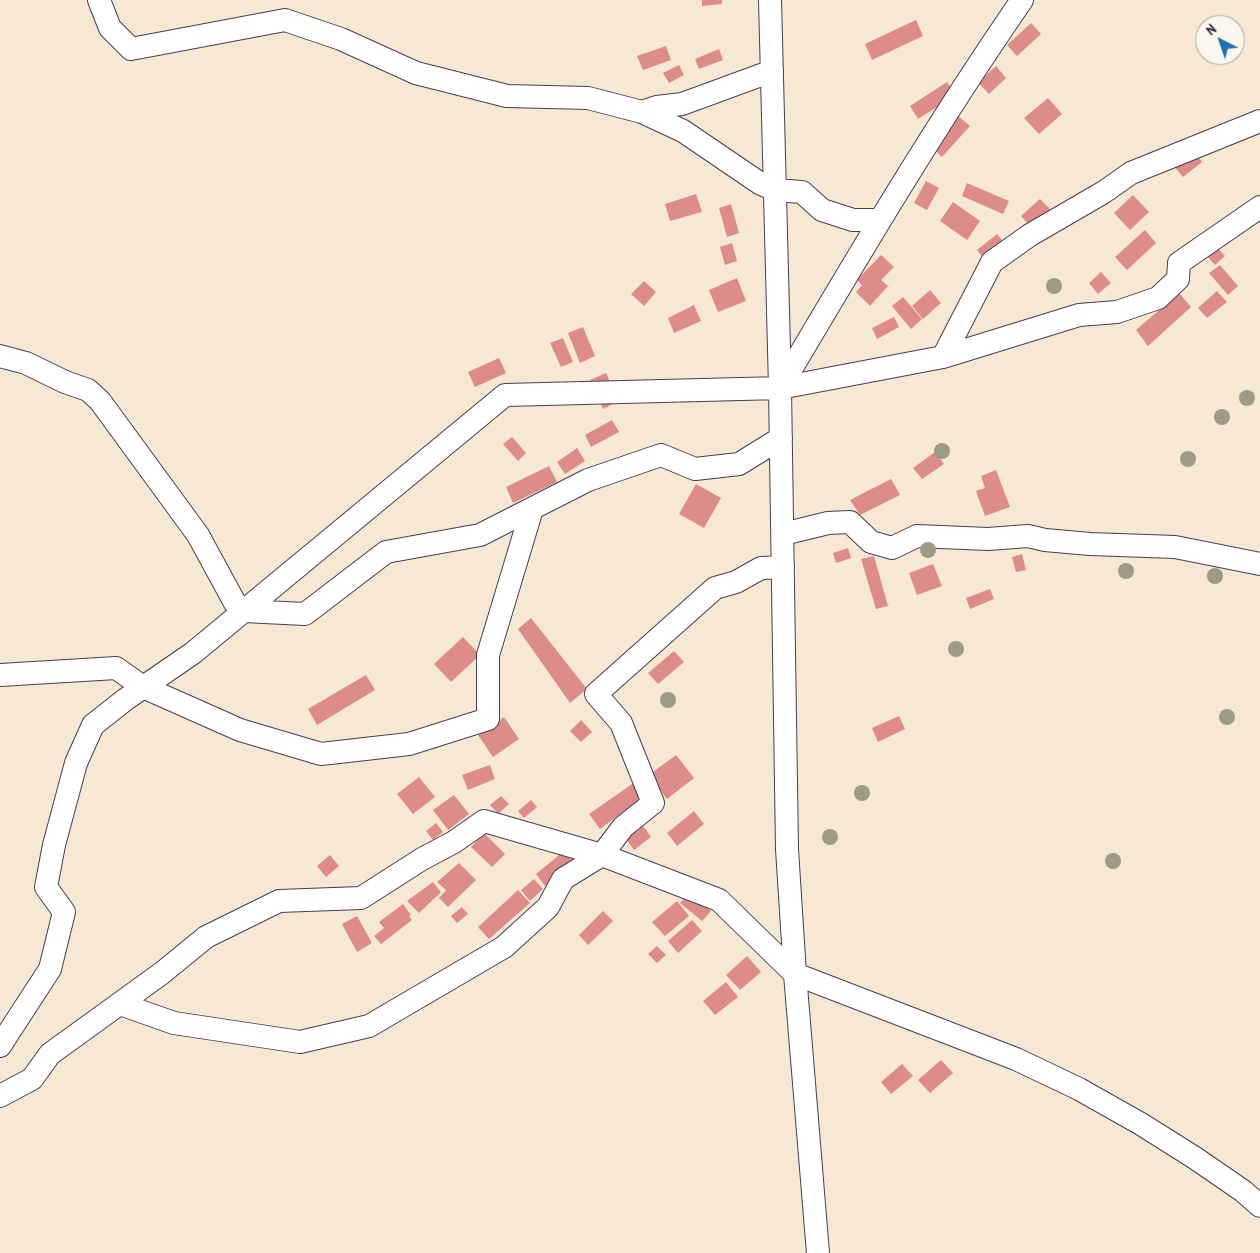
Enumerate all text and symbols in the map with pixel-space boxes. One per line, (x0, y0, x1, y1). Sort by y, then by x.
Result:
north arrow (1195, 15, 1245, 65)
text: N (1201, 19, 1220, 39)

